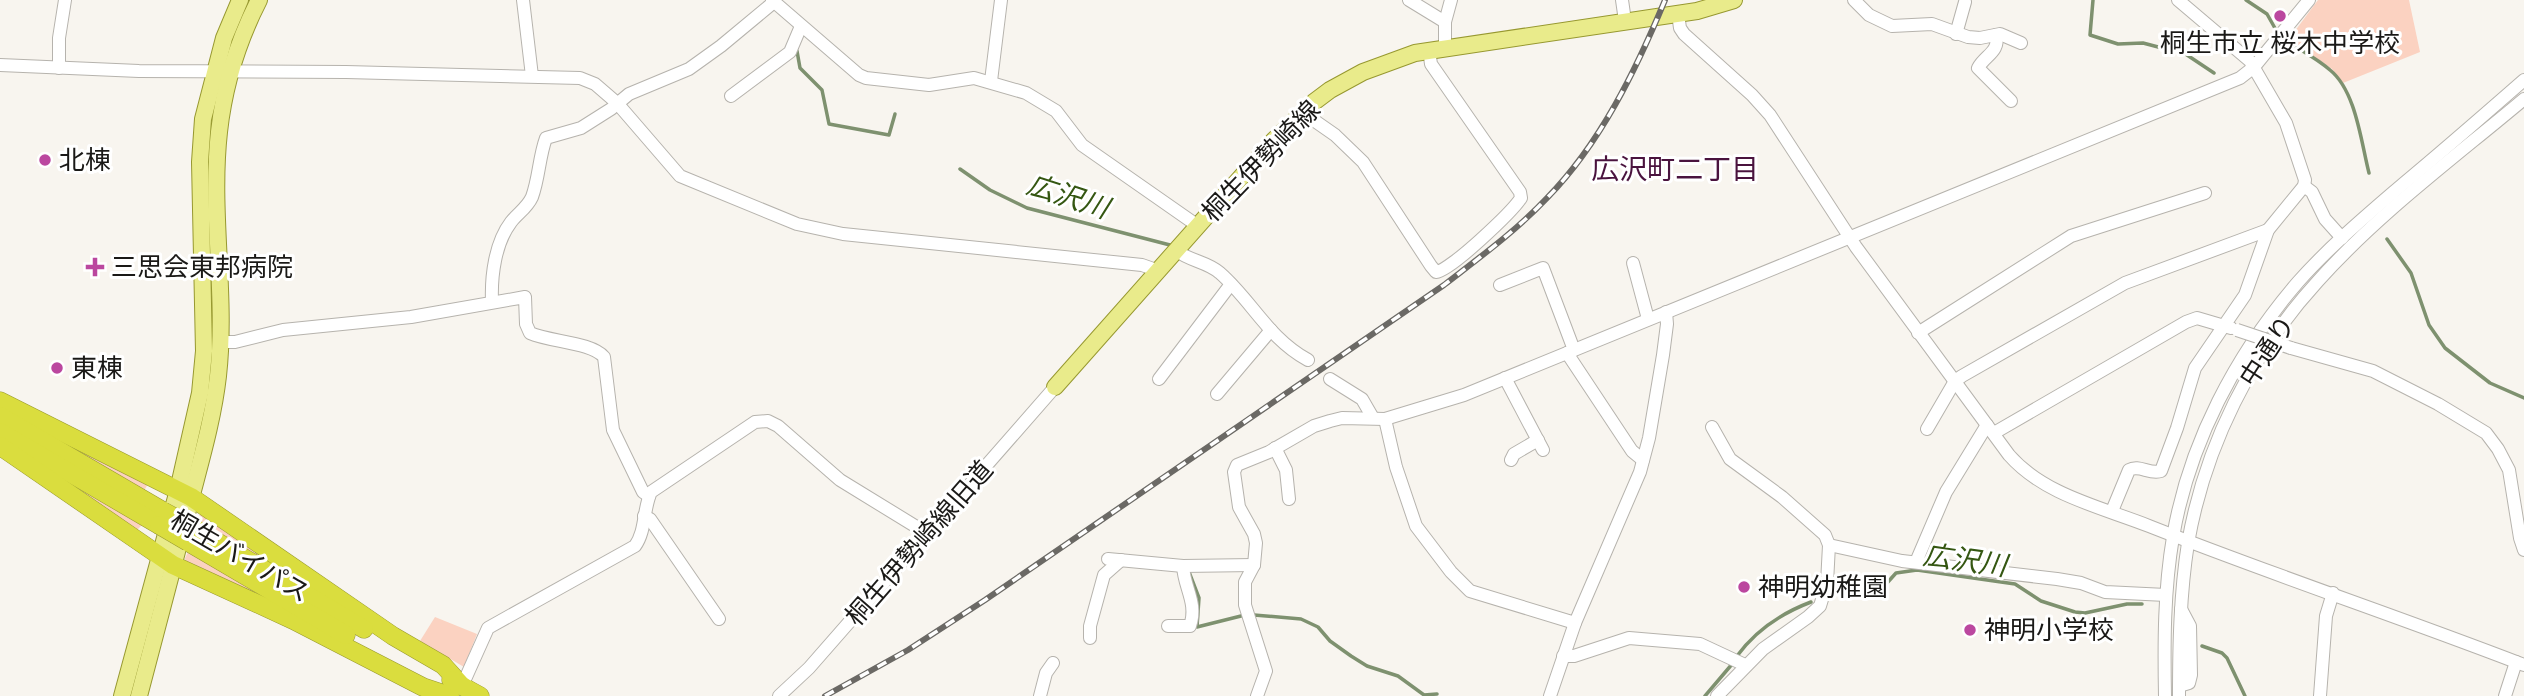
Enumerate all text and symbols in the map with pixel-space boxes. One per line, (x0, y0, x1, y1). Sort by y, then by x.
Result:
marker: 桐生市立 桜木中学校 (2272, 8, 2288, 24)
place label: 桐生市立 桜木中学校 (2160, 27, 2400, 59)
street label: 桐生伊勢崎線 (1195, 94, 1327, 228)
place label: 北棟 (59, 144, 111, 176)
marker: 北棟 (37, 152, 53, 168)
district label: 広沢町二丁目 (1591, 152, 1759, 186)
water label: 広沢川 (1023, 167, 1116, 226)
place label: 三思会東邦病院 (111, 251, 293, 283)
marker: 三思会東邦病院 (85, 257, 105, 277)
street label: 中通り (2232, 310, 2302, 392)
place label: 東棟 (71, 352, 123, 384)
marker: 東棟 (49, 360, 65, 376)
street label: 桐生伊勢崎線旧道 (839, 454, 999, 632)
street label: 桐生バイパス (165, 503, 315, 609)
water label: 広沢川 (1921, 537, 2012, 583)
place label: 神明幼稚園 (1758, 571, 1888, 603)
marker: 神明幼稚園 (1736, 579, 1752, 595)
place label: 神明小学校 (1984, 614, 2114, 646)
marker: 神明小学校 (1962, 622, 1978, 638)

